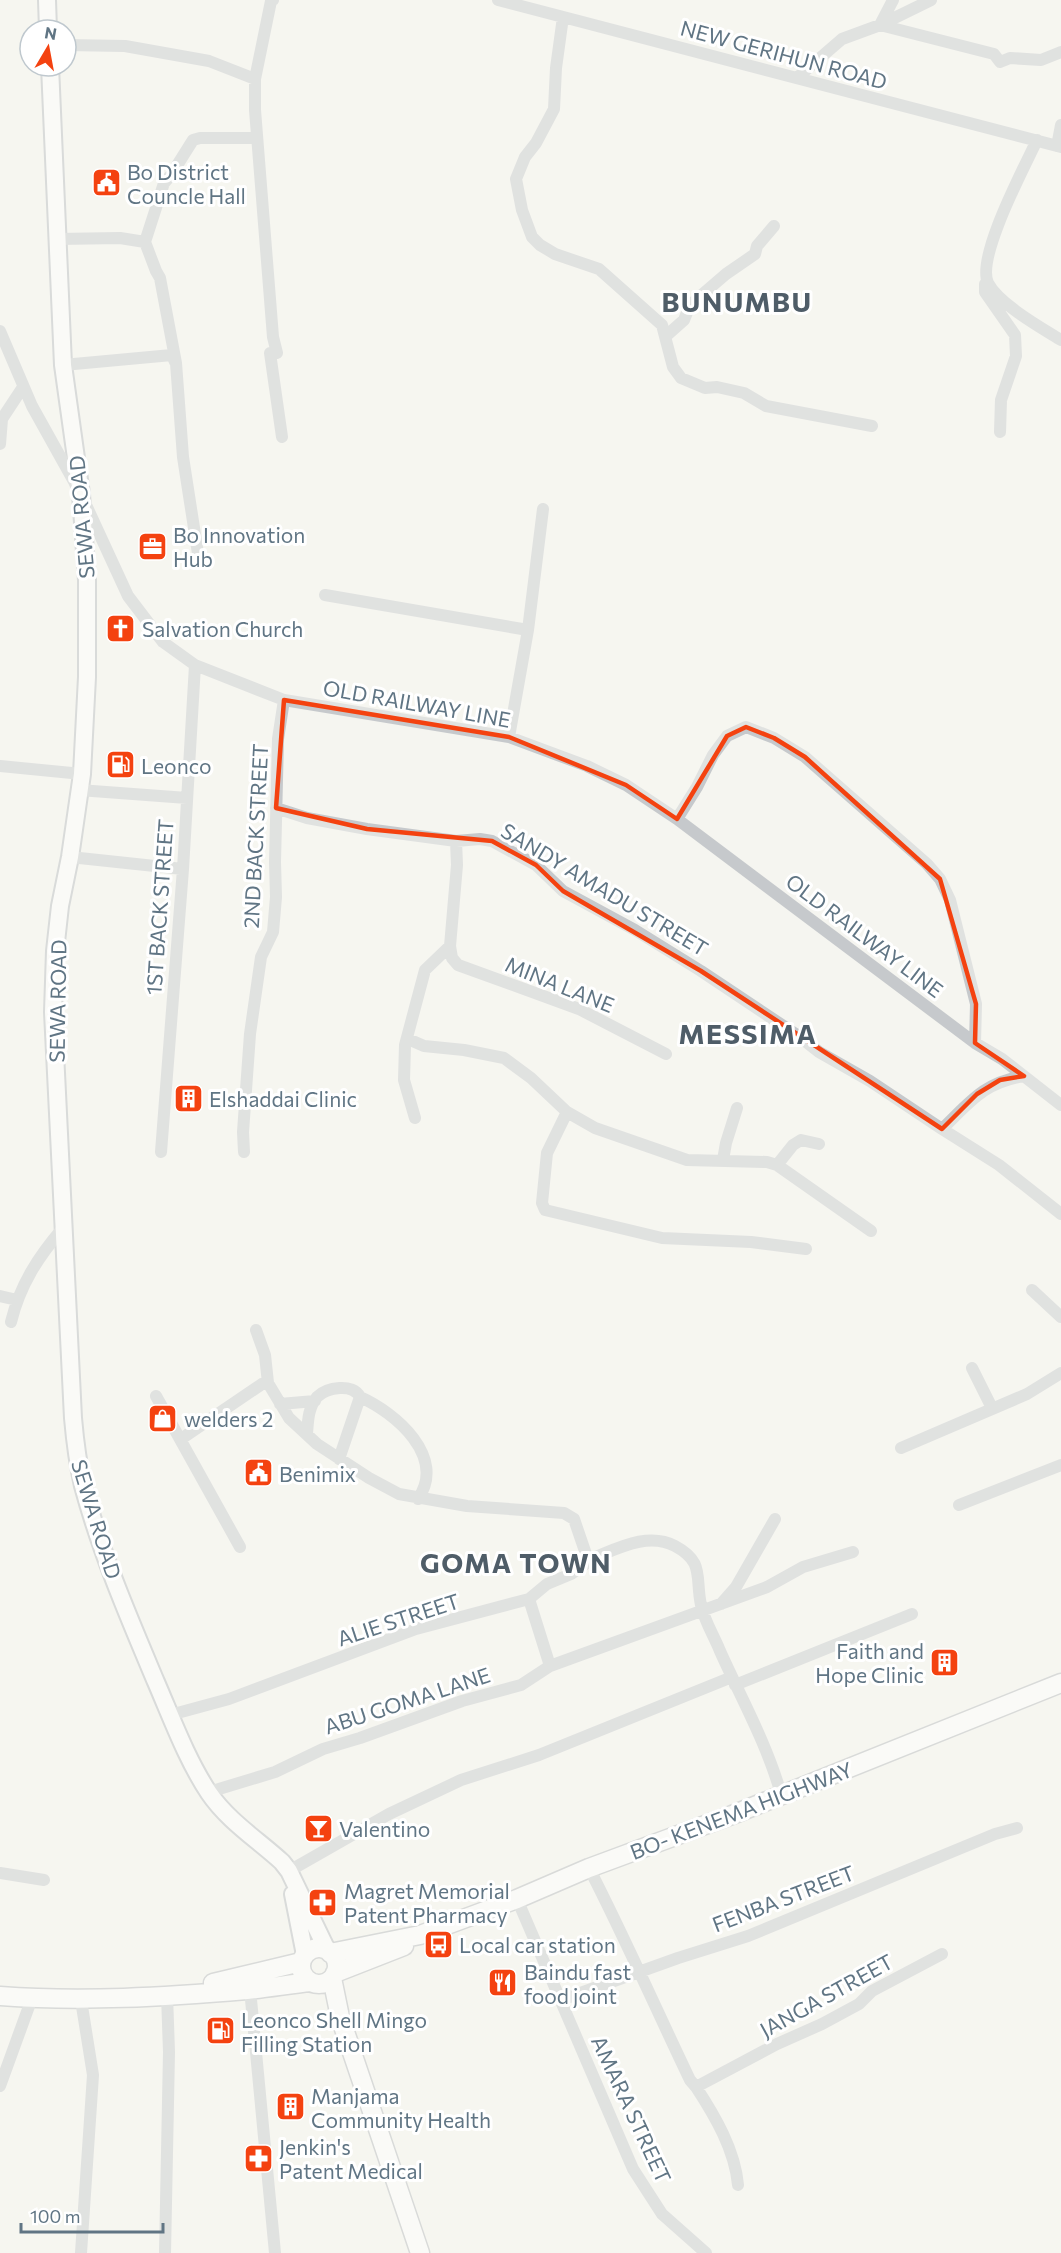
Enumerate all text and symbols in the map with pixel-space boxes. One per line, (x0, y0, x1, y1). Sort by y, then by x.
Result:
street label: NEW GERIHUN ROAD (678, 14, 890, 94)
north arrow (18, 18, 78, 78)
text: N (43, 22, 58, 43)
place label: Bo District Councle Hall (127, 159, 246, 208)
public building icon: Bo District Councle Hall (90, 167, 122, 199)
district label: BUNUMBU (661, 285, 813, 318)
street label: SEWA ROAD (63, 454, 99, 580)
place label: Bo Innovation Hub (173, 522, 305, 571)
office icon: Bo Innovation Hub (136, 530, 168, 562)
church icon: Salvation Church (105, 612, 137, 644)
place label: Salvation Church (142, 616, 303, 641)
street label: OLD RAILWAY LINE (321, 674, 513, 732)
street label: 2ND BACK STREET (238, 743, 272, 929)
fuel station icon: Leonco (104, 749, 136, 781)
place label: Leonco (141, 753, 212, 778)
street label: SANDY AMADU STREET (497, 817, 713, 961)
street label: 1ST BACK STREET (140, 818, 178, 996)
street label: OLD RAILWAY LINE (782, 868, 948, 1002)
street label: SEWA ROAD (43, 939, 71, 1063)
street label: MINA LANE (502, 951, 618, 1017)
district label: MESSIMA (679, 1017, 817, 1050)
building icon: Elshaddai Clinic (172, 1082, 204, 1114)
place label: Elshaddai Clinic (209, 1086, 357, 1111)
shop icon: welders 2 (147, 1402, 179, 1434)
place label: welders 2 (184, 1406, 273, 1431)
street label: SEWA ROAD (67, 1456, 127, 1582)
public building icon: Benimix (242, 1457, 274, 1489)
place label: Benimix (279, 1461, 356, 1486)
district label: GOMA TOWN (420, 1546, 612, 1579)
street label: ALIE STREET (334, 1588, 462, 1650)
place label: Faith and Hope Clinic (815, 1638, 924, 1687)
building icon: Faith and Hope Clinic (929, 1646, 961, 1678)
street label: ABU GOMA LANE (321, 1661, 493, 1739)
street label: BO- KENEMA HIGHWAY (626, 1756, 856, 1864)
bar icon: Valentino (302, 1812, 334, 1844)
place label: Valentino (339, 1816, 430, 1841)
street label: FENBA STREET (708, 1859, 858, 1937)
place label: Magret Memorial Patent Pharmacy (344, 1878, 510, 1927)
pharmacy icon: Magret Memorial Patent Pharmacy (307, 1886, 339, 1918)
bus stop icon: Local car station (422, 1928, 454, 1960)
place label: Local car station (459, 1932, 616, 1957)
street label: JANGA STREET (755, 1948, 897, 2042)
place label: Baindu fast food joint (524, 1959, 631, 2008)
restaurant icon: Baindu fast food joint (487, 1967, 519, 1999)
place label: Leonco Shell Mingo Filling Station (241, 2007, 427, 2056)
fuel station icon: Leonco Shell Mingo Filling Station (204, 2015, 236, 2047)
street label: AMARA STREET (587, 2031, 677, 2187)
place label: Manjama Community Health (311, 2083, 491, 2132)
building icon: Manjama Community Health (274, 2091, 306, 2123)
place label: Jenkin's Patent Medical (279, 2134, 423, 2183)
pharmacy icon: Jenkin's Patent Medical (242, 2142, 274, 2174)
scale bar (21, 2196, 164, 2234)
text: 100 m (30, 2205, 80, 2227)

